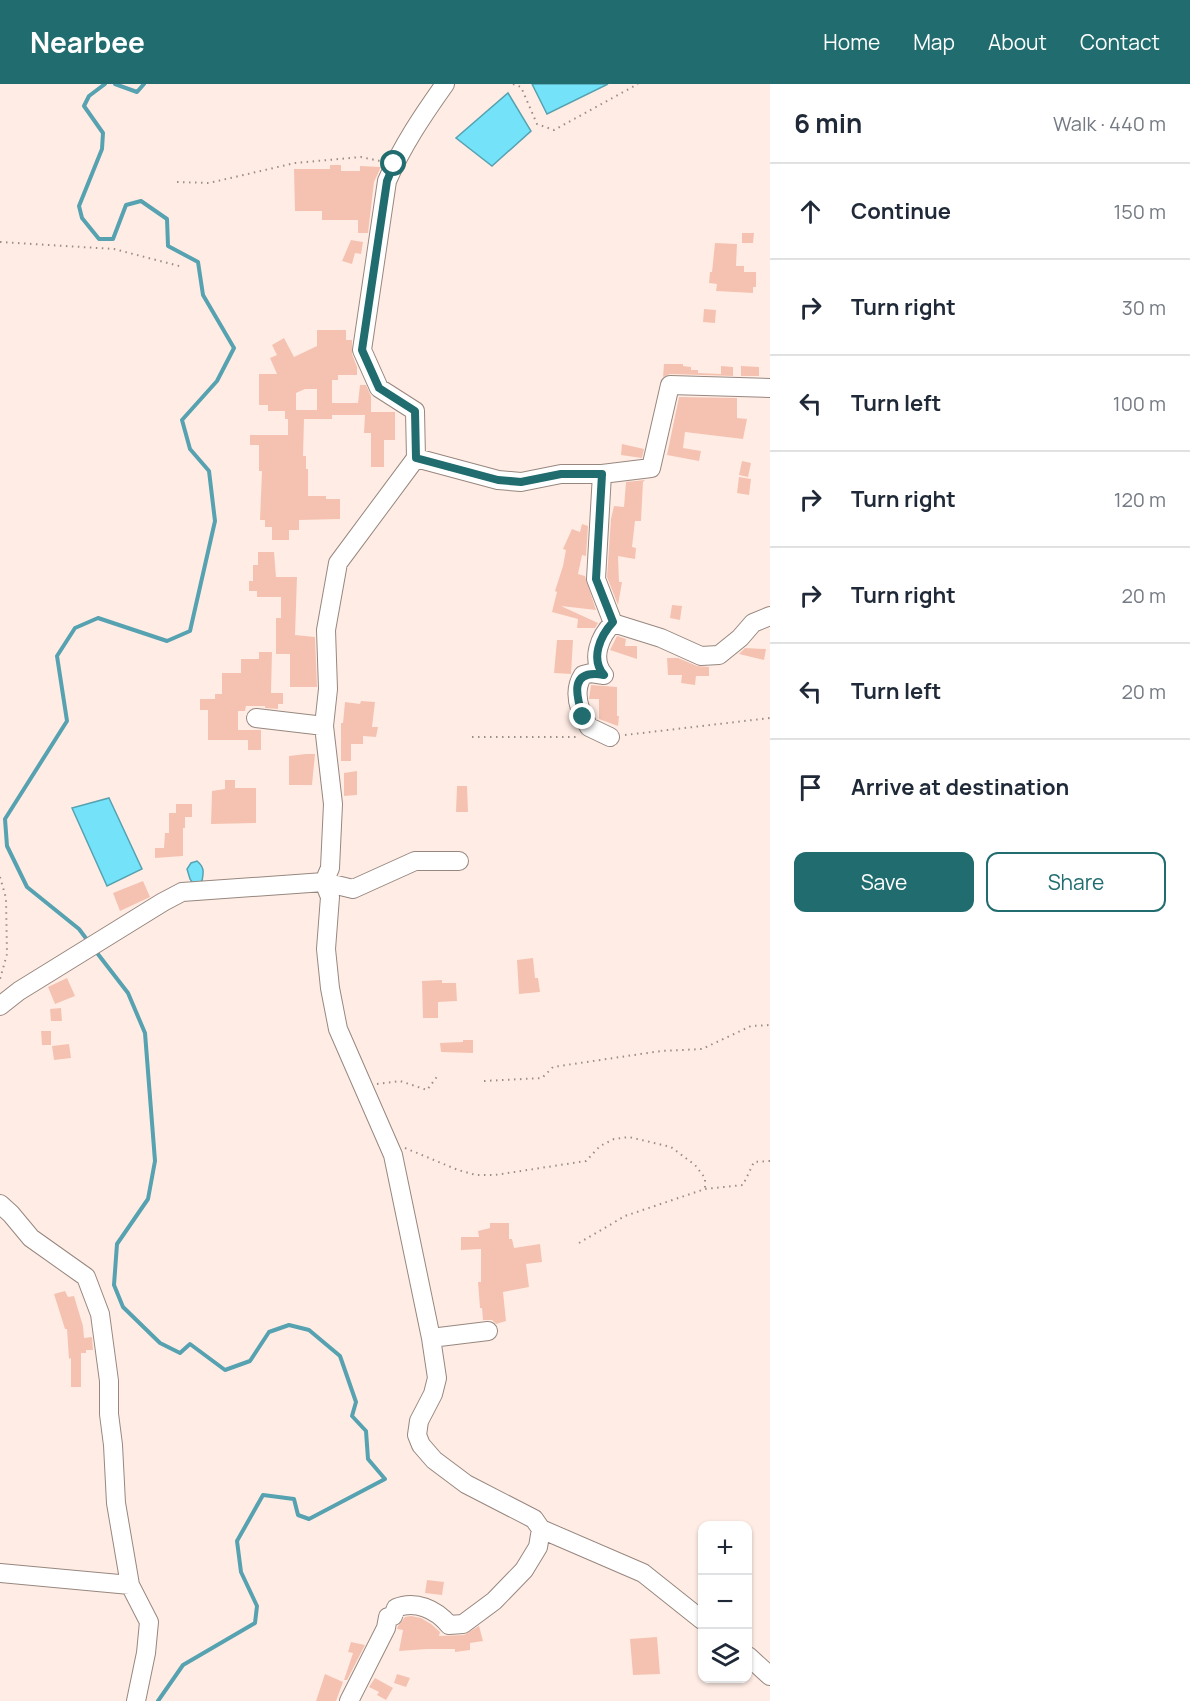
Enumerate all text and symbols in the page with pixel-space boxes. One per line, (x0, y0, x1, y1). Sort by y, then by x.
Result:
text: Nearbee (30, 23, 145, 61)
text: Home (823, 28, 880, 56)
text: Map (913, 28, 955, 56)
text: About (988, 28, 1047, 56)
text: Contact (1080, 28, 1160, 56)
text: 6 min (794, 105, 862, 141)
text: Walk · 440 m (1053, 110, 1166, 137)
route start (380, 150, 406, 176)
icon: ahead (794, 195, 827, 228)
text: Continue (851, 196, 951, 226)
text: 150 m (1113, 198, 1166, 225)
icon: right (794, 291, 827, 324)
text: Turn right (851, 292, 956, 322)
text: 30 m (1122, 294, 1166, 321)
icon: left (794, 387, 827, 420)
text: Turn left (851, 388, 941, 418)
text: 100 m (1113, 390, 1166, 417)
icon: right (794, 483, 827, 516)
text: Turn right (851, 484, 956, 514)
text: 120 m (1114, 486, 1166, 513)
icon: right (794, 579, 827, 612)
text: Turn right (851, 580, 956, 610)
text: 20 m (1121, 582, 1166, 609)
icon: left (794, 675, 827, 708)
text: Turn left (851, 676, 941, 706)
text: 20 m (1121, 678, 1166, 705)
route end (569, 703, 595, 729)
icon: arrive (794, 771, 827, 804)
text: Arrive at destination (851, 772, 1069, 802)
button: Save (794, 852, 974, 912)
button: Share (986, 852, 1166, 912)
map controls (698, 1521, 752, 1683)
button: + (698, 1521, 752, 1575)
button: − (698, 1575, 752, 1629)
button: layers (698, 1629, 752, 1683)

